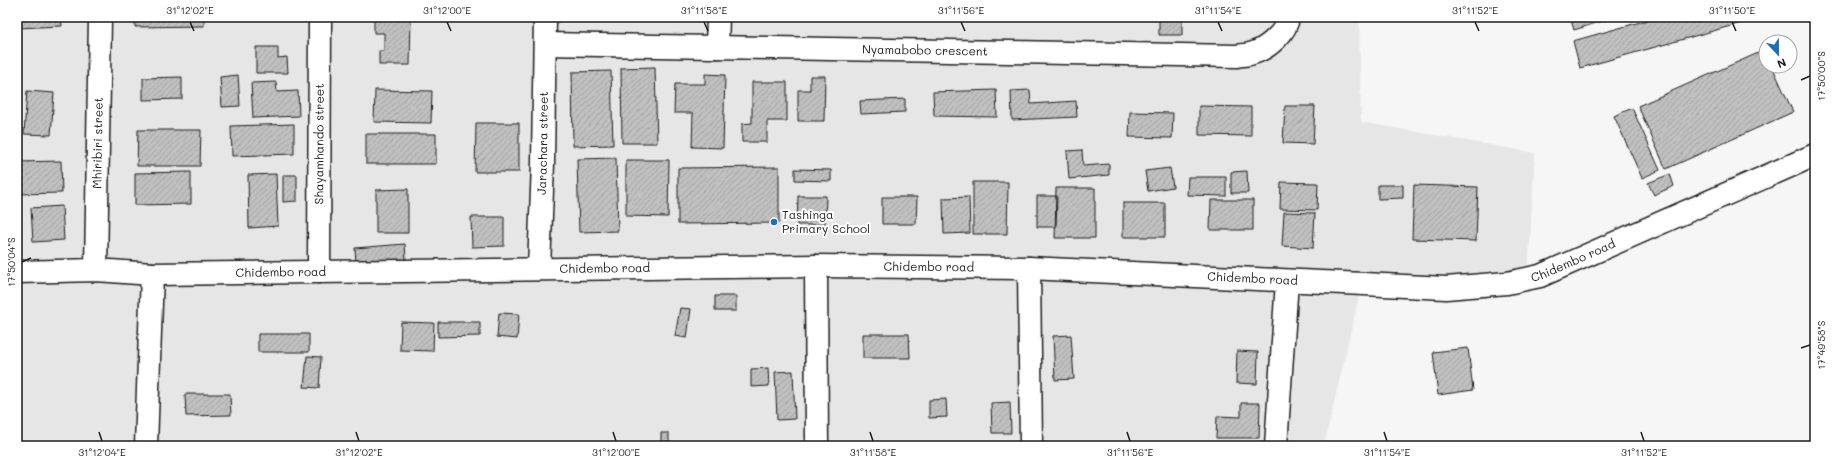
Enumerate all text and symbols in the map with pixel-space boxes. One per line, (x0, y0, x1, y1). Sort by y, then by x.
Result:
text: 31°12'02"E (166, 3, 214, 17)
text: 31°12'00"E (423, 3, 471, 17)
text: 31°11'58"E (681, 3, 727, 17)
text: 31°11'56"E (938, 3, 984, 17)
text: 31°11'54"E (1195, 3, 1241, 17)
text: 31°11'52"E (1452, 3, 1498, 17)
text: 31°11'50"E (1709, 3, 1756, 17)
north arrow (1758, 34, 1798, 74)
street label: Nyamabobo crescent (862, 40, 988, 59)
text: 17°50'00"S (1814, 51, 1828, 101)
text: N (1775, 55, 1789, 72)
street label: Shayamhando street (310, 83, 327, 205)
street label: Jarachara street (533, 91, 551, 195)
street label: Mhiribiri street (88, 97, 106, 189)
place label: Tashinga Primary School (782, 206, 870, 236)
marker: Tashinga Primary School (769, 217, 779, 227)
street label: Chidembo road (1529, 235, 1618, 285)
text: 17°50'04"S (4, 237, 18, 287)
street label: Chidembo road (883, 258, 975, 274)
street label: Chidembo road (559, 259, 651, 276)
street label: Chidembo road (235, 263, 327, 280)
street label: Chidembo road (1207, 268, 1299, 288)
text: 17°49'58"S (1814, 320, 1828, 369)
text: 31°12'04"E (78, 445, 126, 459)
text: 31°12'02"E (335, 445, 383, 459)
text: 31°12'00"E (592, 445, 640, 459)
text: 31°11'58"E (850, 445, 896, 459)
text: 31°11'56"E (1107, 445, 1153, 459)
text: 31°11'54"E (1364, 445, 1410, 459)
text: 31°11'52"E (1621, 445, 1667, 459)

